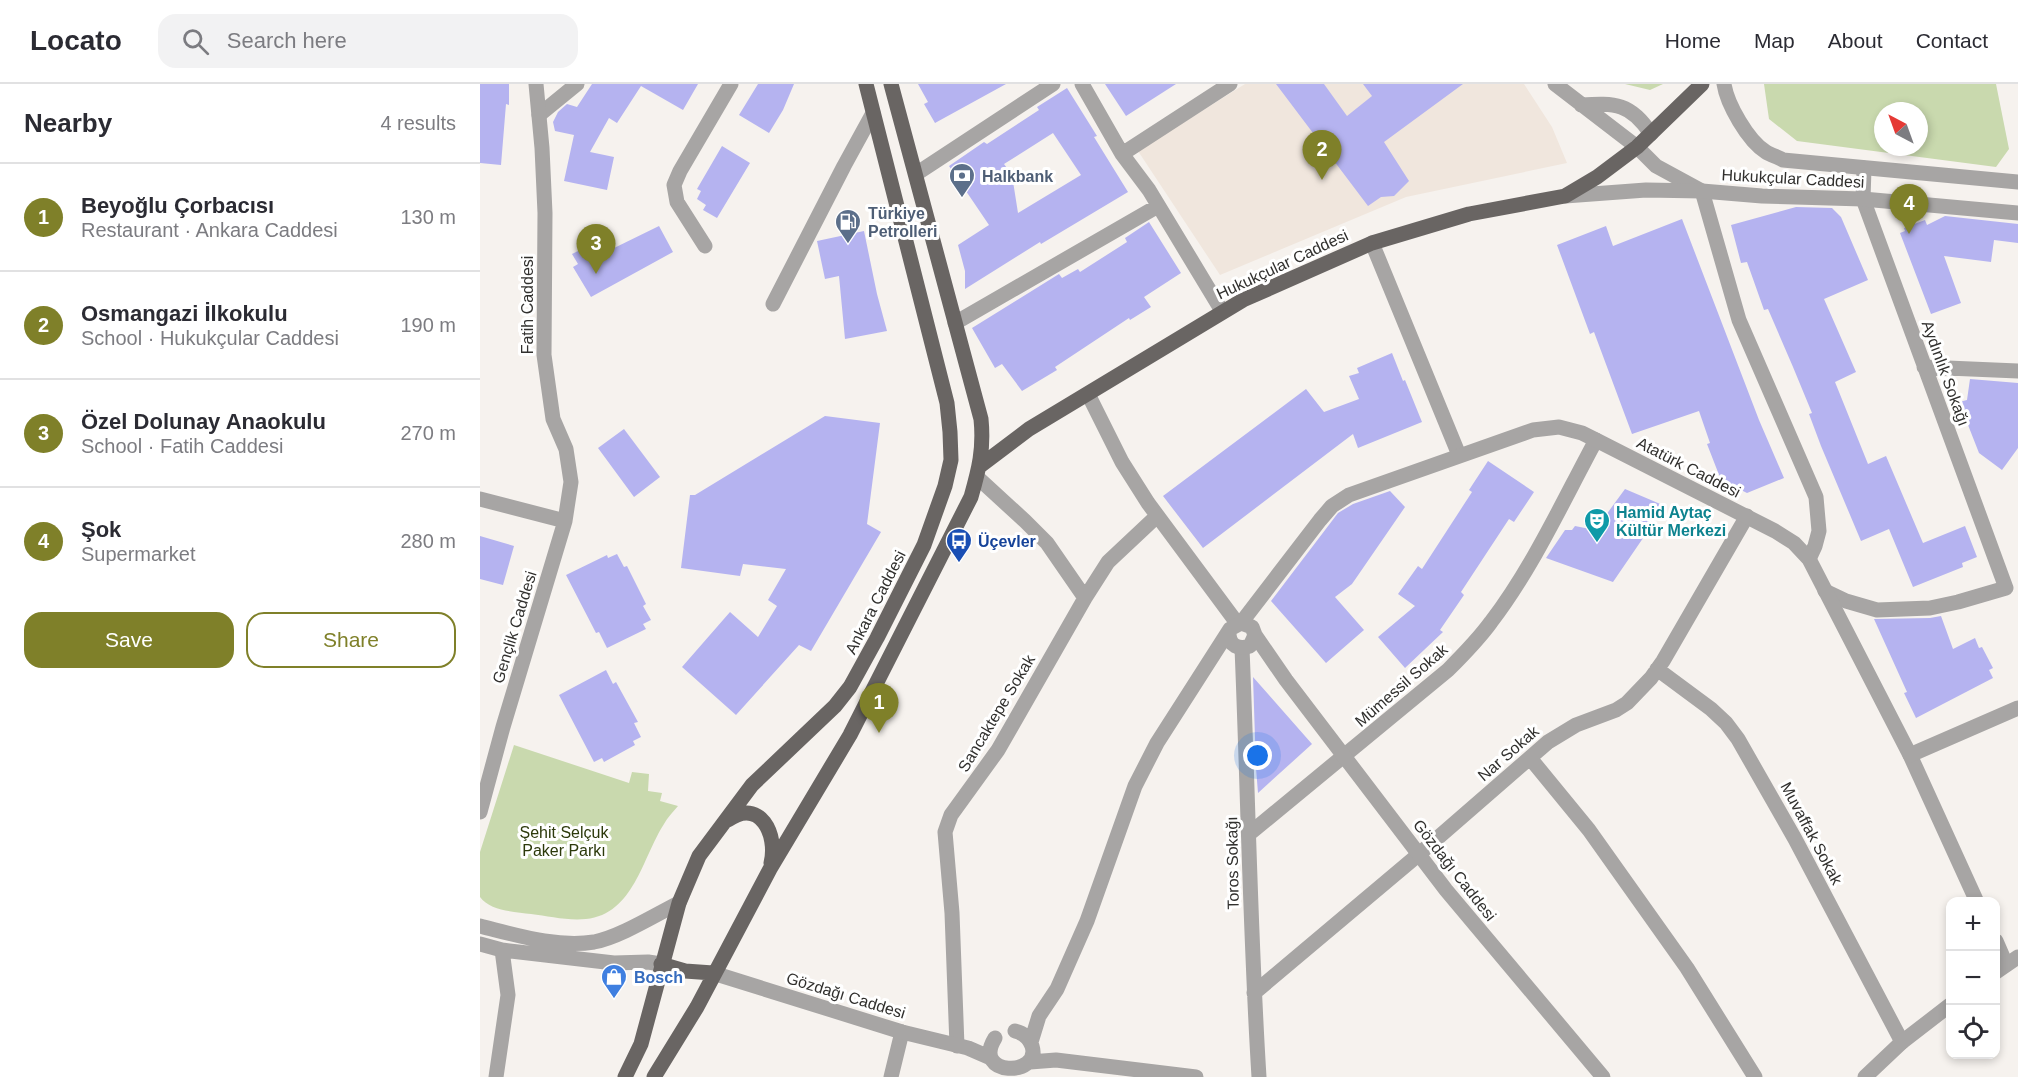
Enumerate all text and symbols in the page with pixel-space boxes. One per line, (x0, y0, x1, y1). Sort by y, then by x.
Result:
search box (158, 14, 578, 68)
text: Locato (30, 25, 122, 56)
icon: search (179, 25, 212, 58)
text: Search here (227, 28, 347, 53)
text: Home (1665, 29, 1721, 52)
text: Map (1754, 29, 1795, 52)
text: About (1828, 29, 1883, 52)
text: Contact (1916, 29, 1988, 52)
north arrow (1874, 102, 1928, 156)
text: Nearby (24, 108, 112, 138)
text: 4 results (380, 112, 456, 134)
pin: 2 (1302, 130, 1342, 180)
bank icon: Halkbank (947, 161, 977, 199)
street label: Hukukçular Caddesi (1721, 166, 1865, 191)
place label: Halkbank (982, 168, 1053, 185)
pin: 4 (1890, 184, 1928, 234)
text: Beyoğlu Çorbacısı (81, 193, 274, 218)
place label: Türkiye Petrolleri (868, 205, 937, 240)
text: 1 (38, 206, 49, 228)
text: 130 m (400, 206, 456, 228)
fuel station icon: Türkiye Petrolleri (833, 207, 863, 245)
text: Restaurant · Ankara Caddesi (81, 219, 338, 241)
pin: 3 (576, 224, 616, 274)
street label: Hukukçular Caddesi (1214, 226, 1351, 302)
street label: Fatih Caddesi (519, 256, 536, 354)
text: Osmangazi İlkokulu (81, 301, 288, 326)
text: 2 (38, 314, 49, 336)
text: 190 m (400, 314, 456, 336)
street label: Aydınlık Sokağı (1919, 318, 1972, 428)
text: School · Hukukçular Caddesi (81, 327, 339, 349)
text: Özel Dolunay Anaokulu (81, 409, 326, 434)
text: 3 (38, 422, 49, 444)
text: 270 m (400, 422, 456, 444)
street label: Atatürk Caddesi (1634, 434, 1743, 501)
text: School · Fatih Caddesi (81, 435, 283, 457)
place label: Hamid Aytaç Kültür Merkezi (1616, 504, 1726, 539)
theatre icon: Hamid Aytaç Kültür Merkezi (1582, 506, 1612, 544)
text: Şok (81, 517, 121, 542)
bus stop icon: Üçevler (944, 526, 974, 564)
text: 4 (38, 530, 49, 552)
text: 280 m (400, 530, 456, 552)
place label: Üçevler (978, 532, 1036, 550)
text: Supermarket (81, 543, 196, 565)
street label: Ankara Caddesi (842, 548, 909, 657)
street label: Gençlik Caddesi (489, 569, 540, 685)
button: Save (24, 612, 234, 668)
button: Share (246, 612, 456, 668)
street label: Mümessil Sokak (1352, 640, 1452, 730)
street label: Sancaktepe Sokak (955, 651, 1039, 775)
pin: 1 (860, 684, 898, 733)
street label: Nar Sokak (1475, 722, 1543, 784)
your location (1243, 741, 1272, 770)
street label: Muvaffak Sokak (1777, 779, 1846, 888)
street label: Toros Sokağı (1223, 816, 1242, 910)
street label: Gözdağı Caddesi (1410, 816, 1499, 924)
park label: Şehit Selçuk Paker Parkı (520, 824, 609, 859)
map controls (1946, 897, 2000, 1059)
button: + (1946, 897, 2000, 951)
button: − (1946, 951, 2000, 1005)
shop icon: Bosch (599, 962, 629, 1000)
place label: Bosch (634, 969, 683, 986)
street label: Gözdağı Caddesi (784, 969, 907, 1022)
button: locate (1946, 1005, 2000, 1059)

